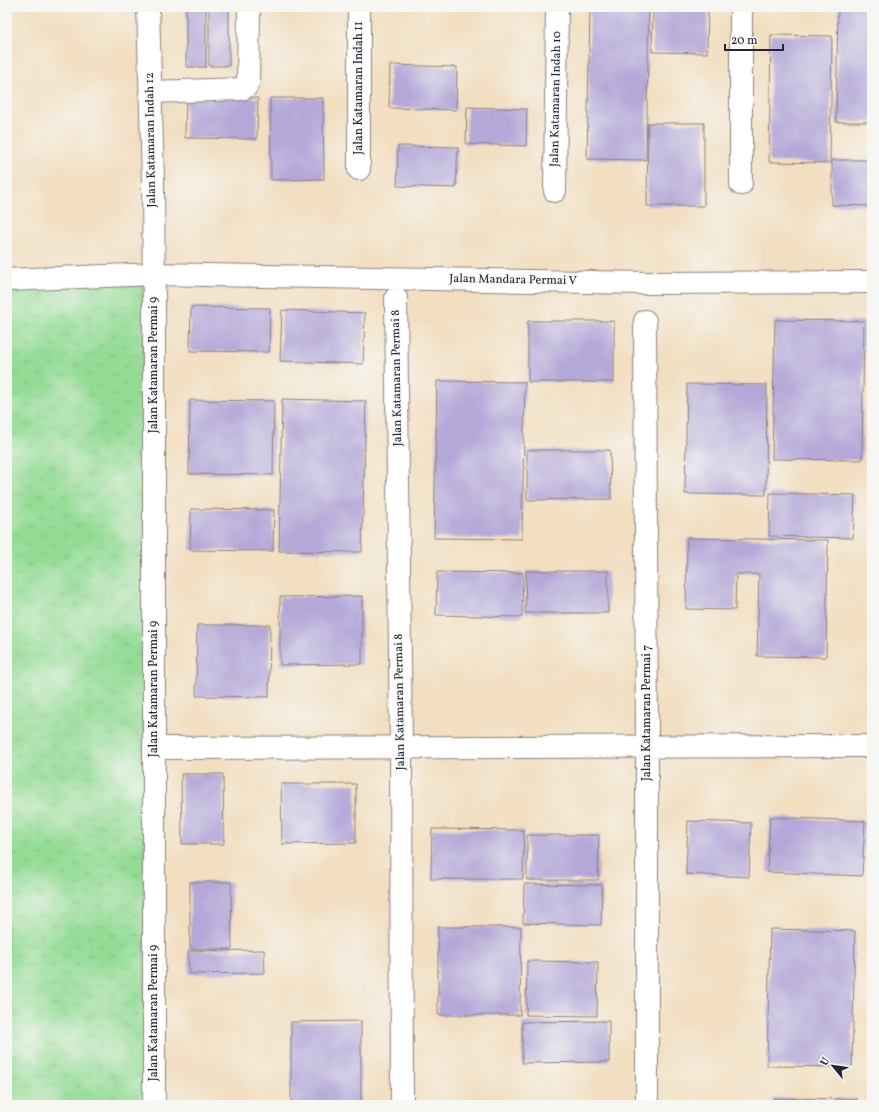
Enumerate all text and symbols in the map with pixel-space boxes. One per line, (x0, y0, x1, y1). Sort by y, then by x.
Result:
street label: Jalan Katamaran Indah 11 (351, 21, 367, 155)
scale bar (725, 26, 783, 52)
street label: Jalan Katamaran Indah 10 (547, 31, 565, 167)
text: 20 m (731, 33, 758, 49)
street label: Jalan Katamaran Indah 12 (142, 72, 160, 208)
street label: Jalan Mandara Permai V (449, 271, 577, 289)
street label: Jalan Katamaran Permai 9 (146, 297, 162, 433)
street label: Jalan Katamaran Permai 8 (388, 310, 406, 446)
street label: Jalan Katamaran Permai 9 (146, 621, 162, 757)
street label: Jalan Katamaran Permai 8 (391, 634, 409, 770)
street label: Jalan Katamaran Permai 7 (639, 645, 655, 781)
street label: Jalan Katamaran Permai 9 (146, 945, 162, 1081)
north arrow (813, 1046, 853, 1086)
text: U (817, 1055, 834, 1069)

